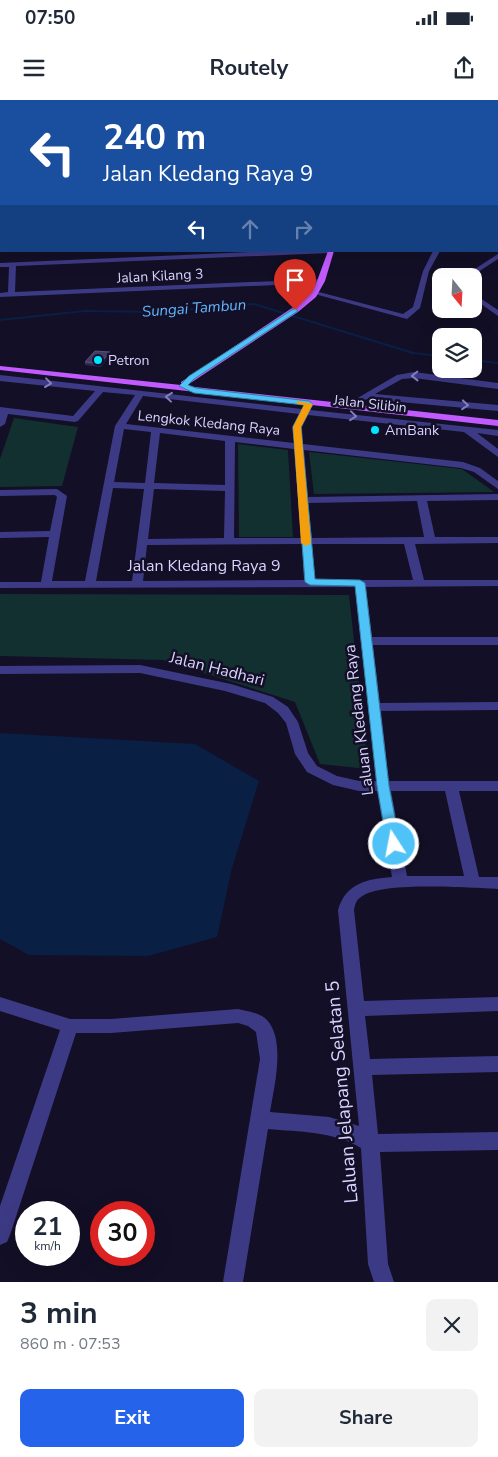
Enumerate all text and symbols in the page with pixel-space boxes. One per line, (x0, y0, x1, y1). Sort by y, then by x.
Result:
text: 07:50 (25, 5, 75, 31)
text: Routely (210, 53, 288, 83)
icon: menu (20, 54, 48, 82)
icon: share (450, 54, 478, 82)
text: 240 m (103, 114, 206, 161)
icon: left (20, 120, 85, 185)
text: Jalan Kledang Raya 9 (103, 159, 313, 189)
icon: left (183, 215, 211, 243)
icon: ahead (236, 215, 264, 243)
icon: right (289, 215, 317, 243)
pin (274, 259, 316, 310)
street label: Jalan Kilang 3 (115, 264, 204, 288)
icon: arrive (281, 266, 309, 294)
north arrow (432, 268, 482, 318)
map controls (432, 268, 482, 378)
water label: Sungai Tambun (141, 294, 247, 322)
button: layers (432, 328, 482, 378)
place label: Petron (108, 351, 150, 370)
marker: Petron (92, 354, 104, 366)
one-way arrow (411, 370, 419, 381)
one-way arrow (45, 377, 53, 388)
street label: Jalan Silibin (331, 391, 408, 417)
one-way arrow (164, 392, 172, 403)
one-way arrow (461, 399, 469, 410)
street label: Lengkok Kledang Raya (137, 406, 281, 440)
one-way arrow (349, 410, 357, 421)
place label: AmBank (385, 421, 440, 440)
marker: AmBank (369, 424, 381, 436)
street label: Jalan Kledang Raya 9 (127, 555, 280, 577)
street label: Laluan Kledang Raya (339, 643, 379, 797)
street label: Jalan Hadhari (166, 646, 267, 691)
position arrow (367, 817, 419, 869)
street label: Laluan Jelapang Selatan 5 (319, 979, 365, 1205)
speed limit sign: 30 (90, 1201, 155, 1266)
text: 21 (32, 1210, 63, 1244)
text: km/h (34, 1238, 61, 1254)
text: 3 min (20, 1293, 98, 1334)
button: close (426, 1299, 478, 1351)
text: 860 m · 07:53 (20, 1333, 121, 1355)
button: Exit (20, 1389, 244, 1447)
button: Share (254, 1389, 478, 1447)

